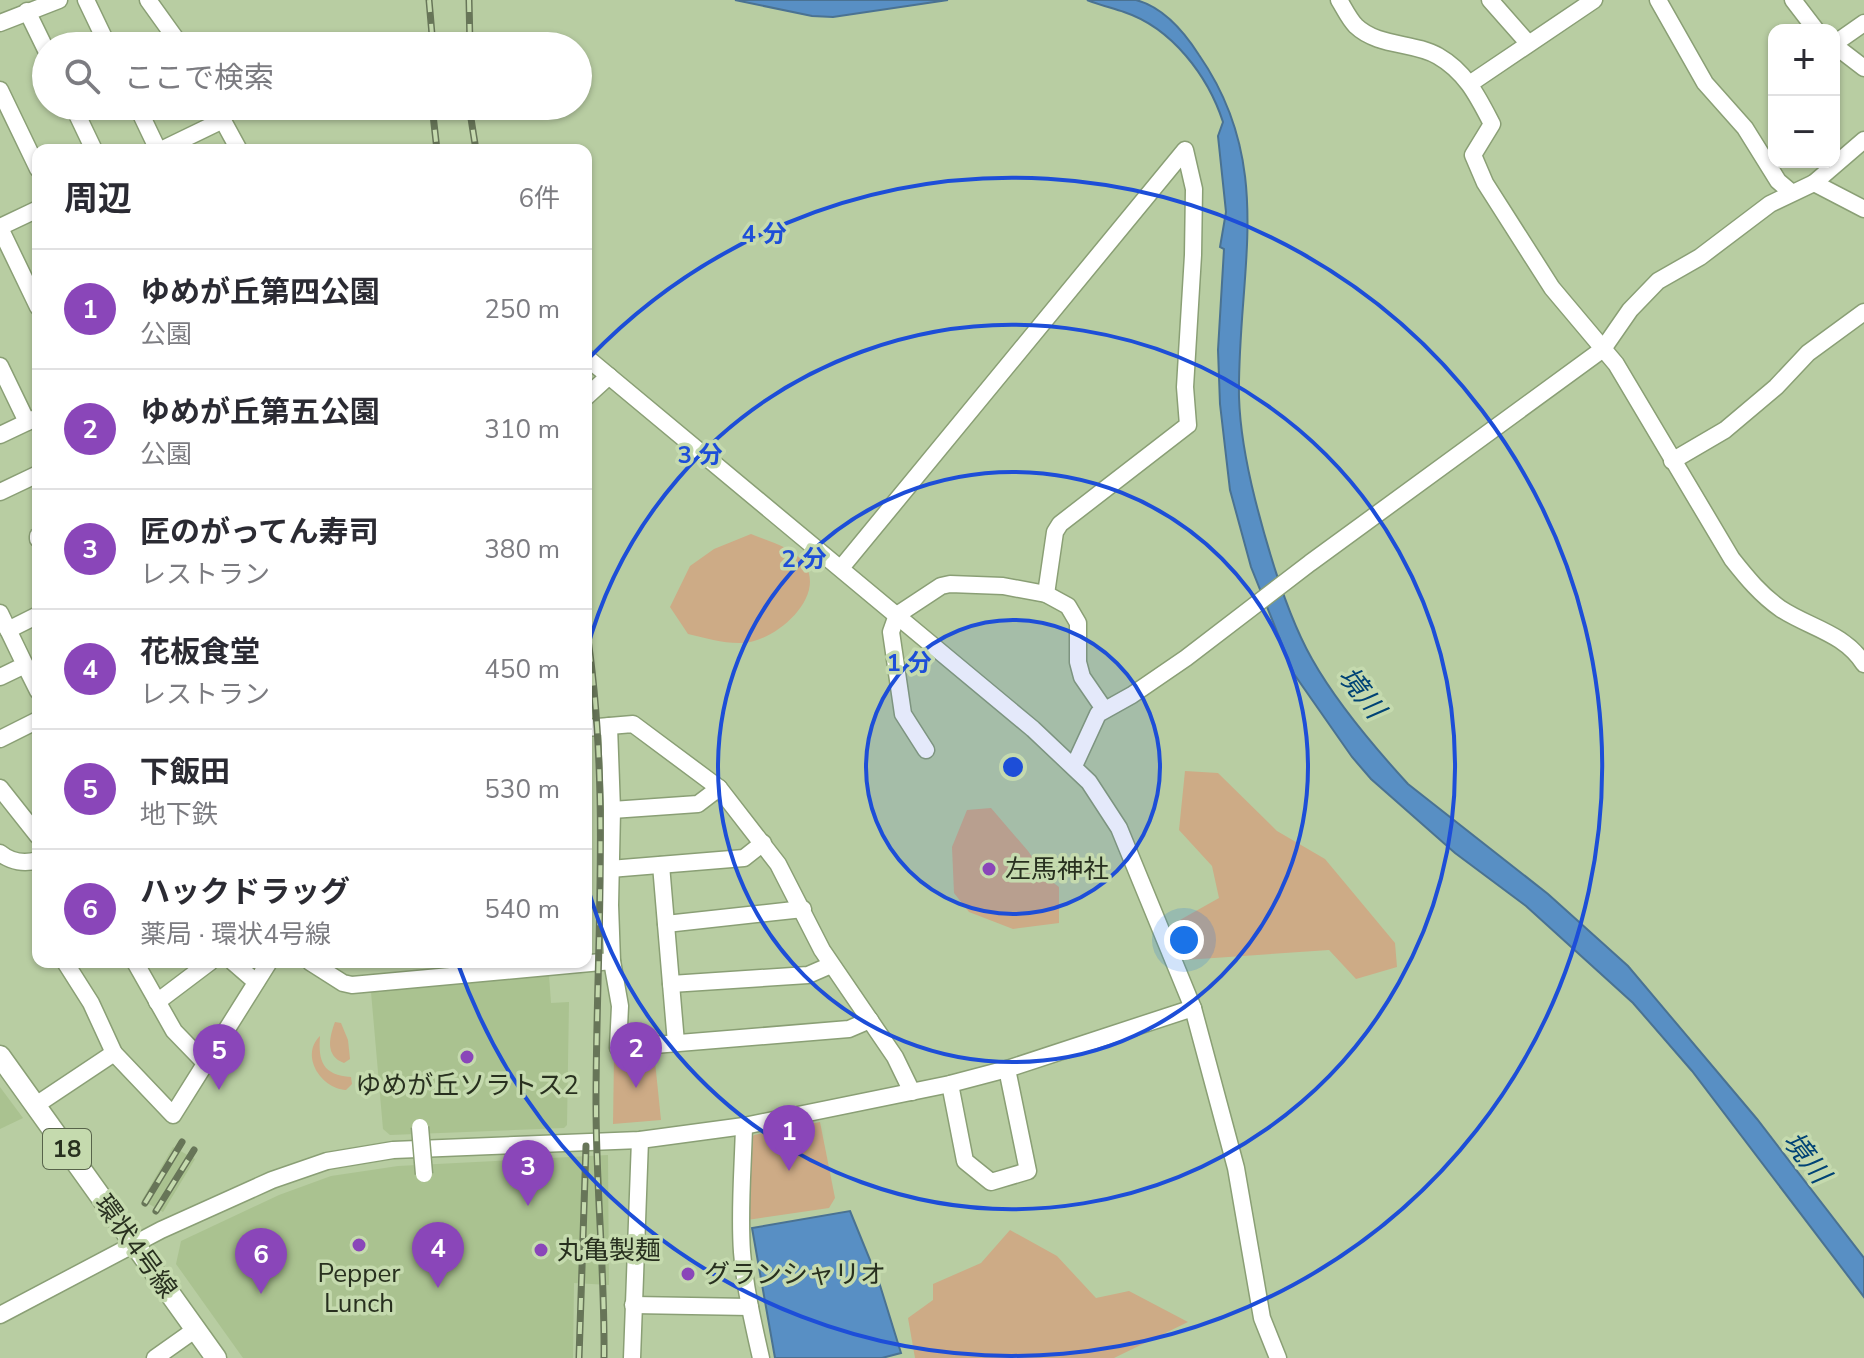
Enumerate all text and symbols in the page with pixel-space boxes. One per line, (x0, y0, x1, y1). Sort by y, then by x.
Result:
map controls (1768, 24, 1840, 168)
button: + (1768, 24, 1840, 96)
search box (32, 32, 592, 120)
icon: search (60, 54, 104, 98)
text: ここで検索 (124, 58, 274, 99)
button: − (1768, 96, 1840, 168)
text: 周辺 (64, 176, 132, 222)
text: 6件 (518, 181, 560, 216)
text: 4 分 (742, 218, 786, 250)
text: ゆめが丘第四公園 (140, 272, 380, 313)
text: 1 (82, 292, 98, 327)
text: 250 m (484, 292, 560, 327)
text: 公園 (140, 317, 192, 352)
text: ゆめが丘第五公園 (140, 392, 380, 433)
text: 2 (82, 412, 98, 447)
text: 310 m (484, 412, 560, 447)
text: 公園 (140, 437, 192, 472)
text: 3 分 (678, 439, 722, 471)
text: 匠のがってん寿司 (140, 512, 379, 553)
text: 3 (82, 532, 98, 567)
text: 380 m (484, 532, 560, 567)
text: 2 分 (782, 543, 826, 575)
text: レストラン (140, 557, 270, 592)
text: 花板食堂 (140, 632, 260, 673)
text: 1 分 (887, 647, 931, 679)
text: 4 (82, 652, 98, 687)
text: 450 m (484, 652, 560, 687)
water label: 境川 (1329, 659, 1395, 729)
text: レストラン (140, 677, 270, 712)
text: 下飯田 (140, 752, 230, 793)
centre of rings (999, 753, 1027, 781)
text: 5 (82, 772, 98, 807)
text: 530 m (484, 772, 560, 807)
text: 地下鉄 (140, 797, 218, 832)
place label: 左馬神社 (1005, 852, 1109, 887)
marker: 左馬神社 (980, 860, 998, 878)
text: ハックドラッグ (140, 872, 350, 913)
text: 6 (82, 892, 98, 927)
text: 540 m (484, 892, 560, 927)
text: 薬局 · 環状4号線 (140, 917, 331, 952)
your location (1164, 920, 1204, 960)
pin: 2 (610, 1022, 662, 1088)
pin: 5 (193, 1024, 245, 1090)
marker: ゆめが丘ソラトス2 (458, 1048, 476, 1066)
place label: ゆめが丘ソラトス2 (355, 1068, 579, 1103)
pin: 1 (763, 1105, 815, 1171)
water label: 境川 (1774, 1124, 1840, 1194)
road number: 18 (43, 1129, 91, 1169)
pin: 3 (502, 1140, 554, 1206)
street label: 環状4号線 (86, 1188, 185, 1305)
pin: 4 (412, 1222, 464, 1288)
pin: 6 (235, 1228, 287, 1294)
place label: 丸亀製麺 (557, 1233, 661, 1268)
marker: Pepper Lunch (350, 1236, 368, 1254)
marker: 丸亀製麺 (532, 1241, 550, 1259)
place label: Pepper Lunch (317, 1256, 401, 1321)
place label: グランシャリオ (704, 1257, 886, 1292)
marker: グランシャリオ (679, 1265, 697, 1283)

